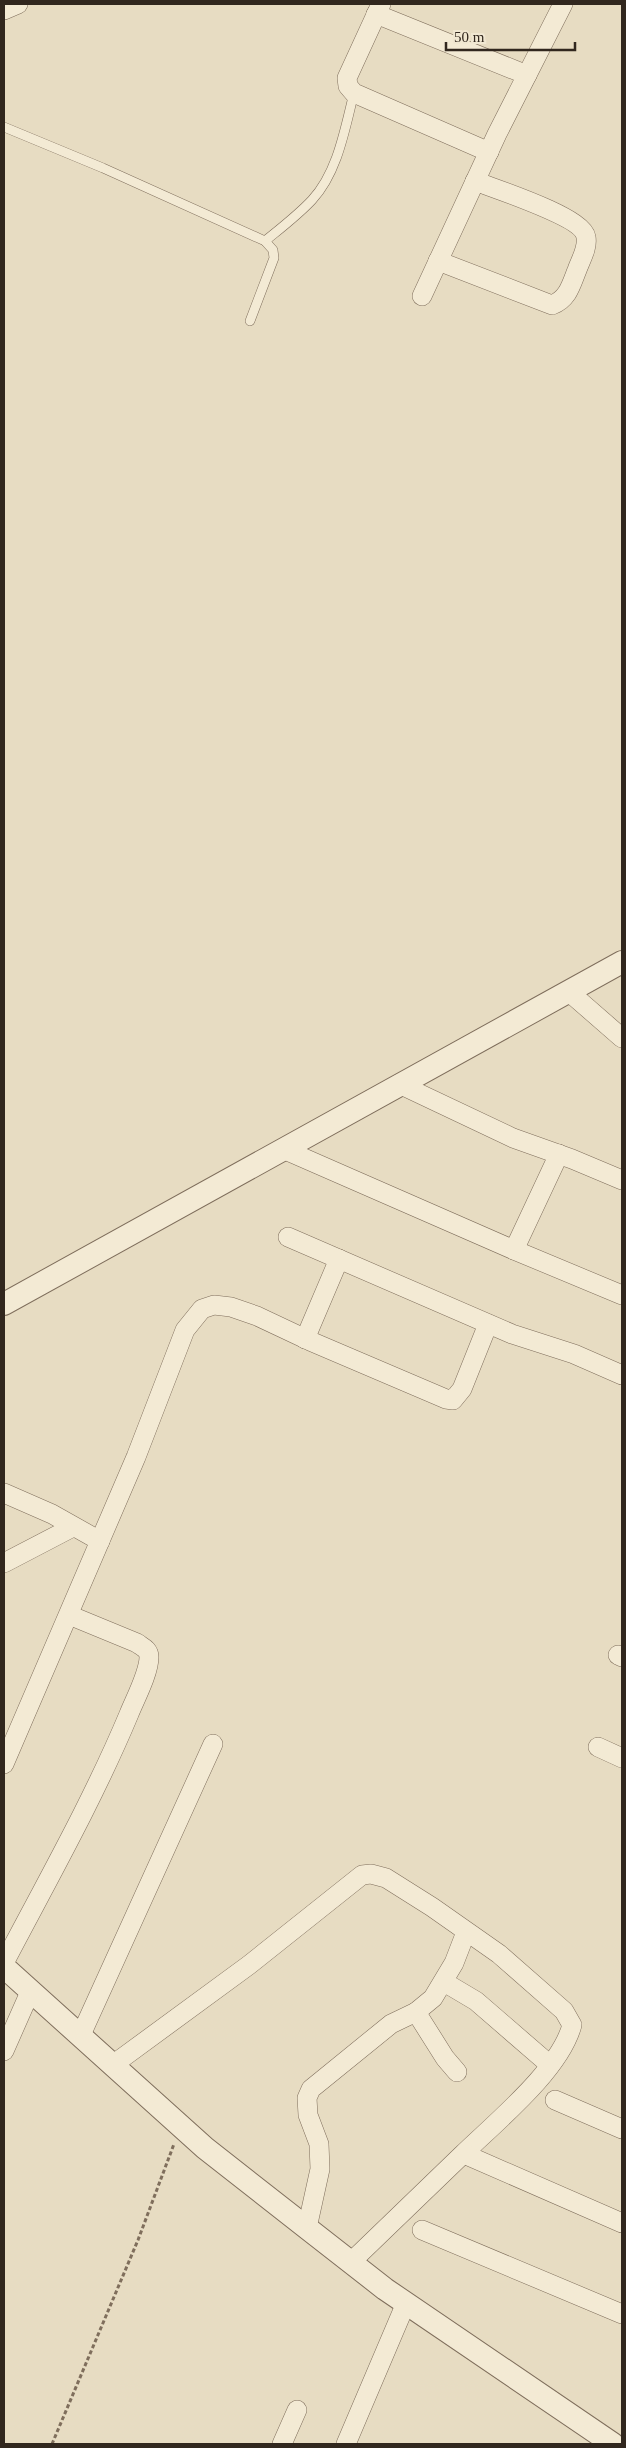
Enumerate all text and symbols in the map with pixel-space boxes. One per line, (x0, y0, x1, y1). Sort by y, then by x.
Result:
scale bar (446, 20, 575, 52)
text: 50 m (454, 29, 485, 45)

